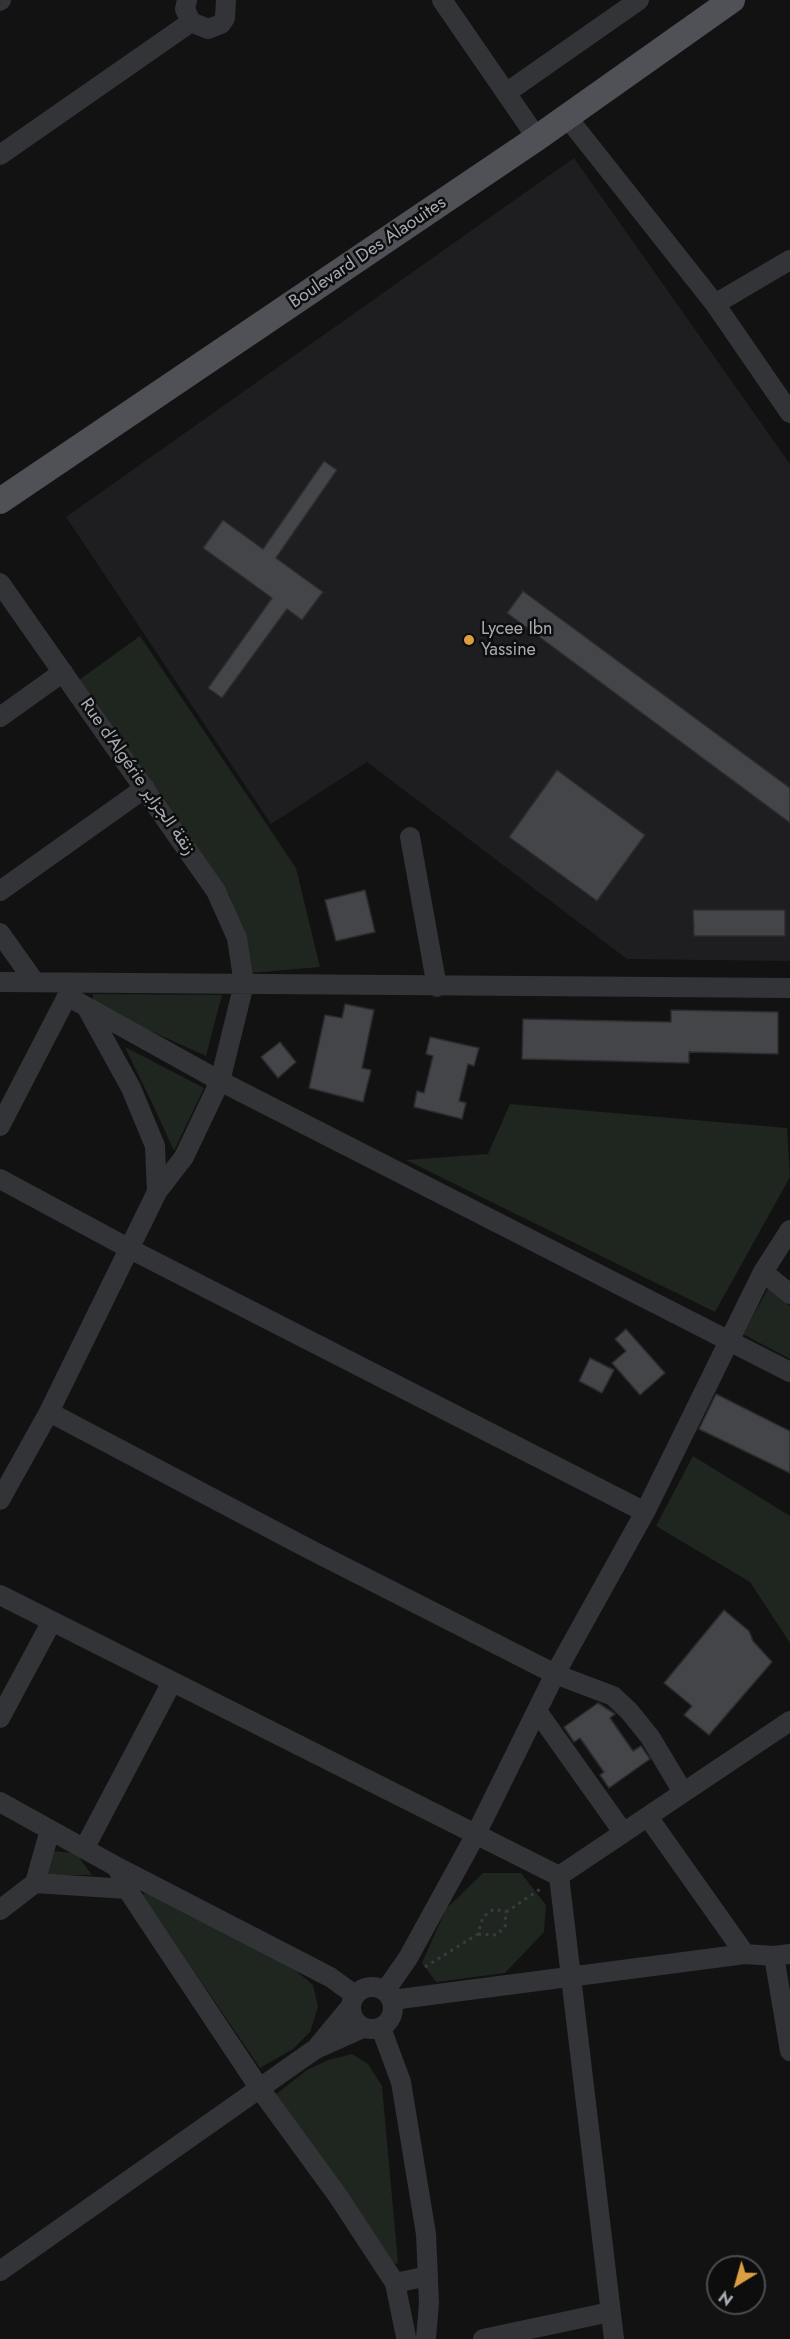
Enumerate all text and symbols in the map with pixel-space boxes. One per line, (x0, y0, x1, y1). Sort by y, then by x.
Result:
street label: Boulevard Des Alaouites (285, 192, 451, 314)
place label: Lycee Ibn Yassine (481, 619, 553, 662)
marker: Lycee Ibn Yassine (462, 633, 476, 647)
street label: Rue d'Algérie زنقة الجزاير (75, 694, 199, 860)
north arrow (706, 2255, 766, 2315)
text: N (714, 2285, 738, 2311)

